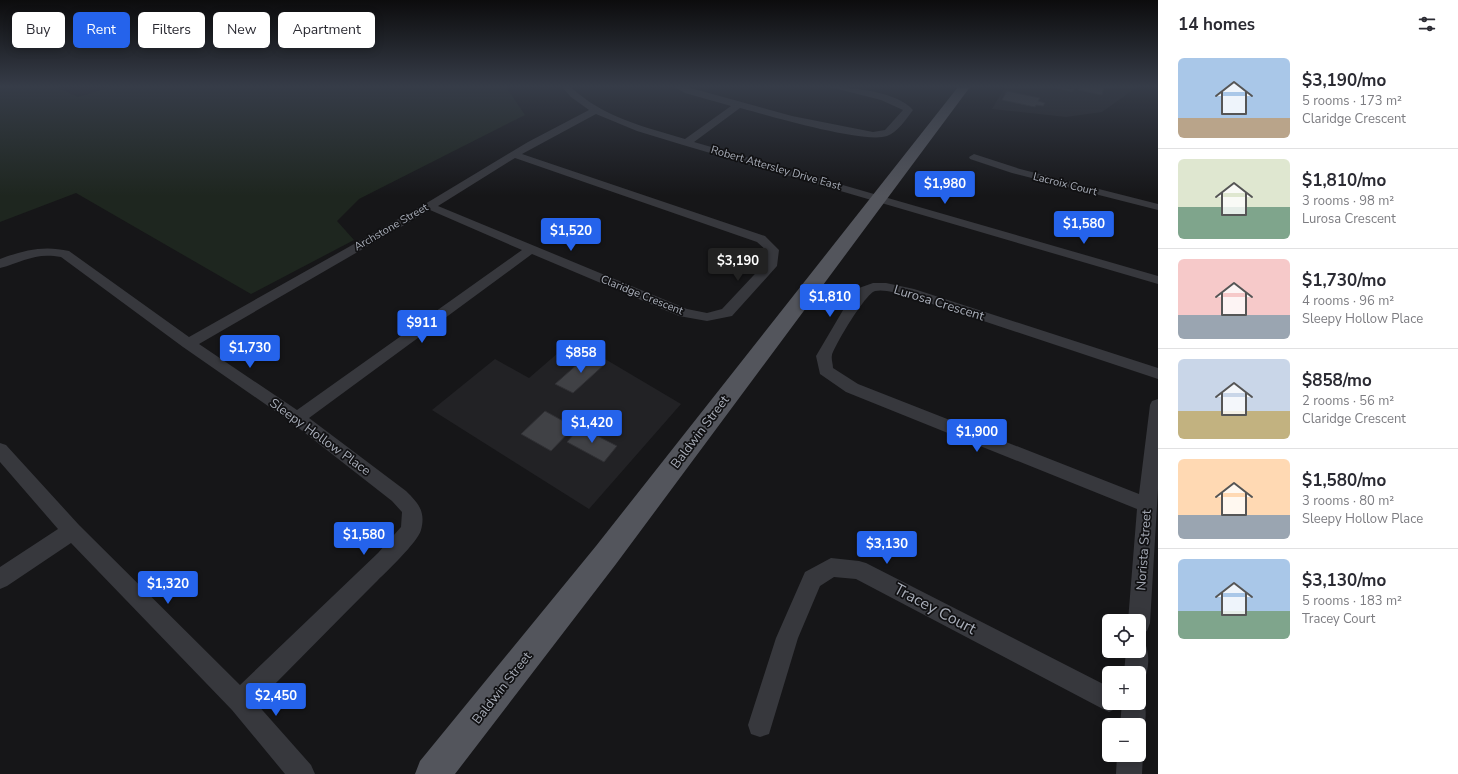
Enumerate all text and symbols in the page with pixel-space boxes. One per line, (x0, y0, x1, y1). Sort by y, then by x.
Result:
chip: Buy (12, 12, 65, 48)
chip: Rent (73, 12, 130, 48)
chip: Filters (138, 12, 205, 48)
chip: New (213, 12, 270, 48)
chip: Apartment (278, 12, 375, 48)
text: 14 homes (1178, 13, 1255, 36)
icon: filters (1416, 13, 1438, 35)
text: $3,190/mo (1302, 69, 1386, 92)
icon: home (1210, 74, 1258, 122)
text: 5 rooms · 173 m² (1302, 92, 1402, 110)
text: Claridge Crescent (1302, 110, 1406, 128)
street label: Robert Attersley Drive East (709, 142, 843, 194)
street label: Lacroix Court (1031, 169, 1099, 199)
text: $1,810/mo (1302, 169, 1386, 192)
pin: $1,980 (912, 171, 978, 205)
text: $1,980 (924, 175, 966, 193)
icon: home (1210, 175, 1258, 223)
text: 3 rooms · 98 m² (1302, 192, 1394, 210)
street label: Archstone Street (351, 200, 431, 254)
text: Lurosa Crescent (1302, 210, 1396, 228)
pin: $1,580 (1051, 211, 1117, 245)
text: $1,580 (1063, 215, 1105, 233)
pin: $1,520 (538, 218, 604, 252)
text: $1,520 (550, 222, 592, 240)
pin: $3,190 (705, 248, 771, 282)
text: $3,190 (717, 252, 759, 270)
text: $1,730/mo (1302, 269, 1386, 292)
street label: Claridge Crescent (598, 272, 686, 318)
icon: home (1210, 275, 1258, 323)
street label: Lurosa Crescent (892, 281, 987, 325)
pin: $1,810 (797, 284, 863, 318)
text: $1,810 (809, 288, 851, 306)
text: 4 rooms · 96 m² (1302, 292, 1394, 310)
pin: $911 (398, 310, 446, 344)
text: Sleepy Hollow Place (1302, 310, 1423, 328)
text: $911 (406, 314, 438, 332)
pin: $1,730 (217, 335, 283, 369)
text: $1,730 (229, 339, 271, 357)
pin: $858 (557, 340, 605, 374)
text: $858 (565, 344, 597, 362)
text: $858/mo (1302, 369, 1372, 392)
icon: home (1210, 375, 1258, 423)
street label: Baldwin Street (667, 391, 734, 472)
text: 2 rooms · 56 m² (1302, 392, 1394, 410)
street label: Sleepy Hollow Place (266, 394, 374, 480)
pin: $1,420 (559, 410, 625, 444)
text: Claridge Crescent (1302, 410, 1406, 428)
text: $1,420 (571, 414, 613, 432)
pin: $1,900 (944, 419, 1010, 453)
text: $1,900 (956, 423, 998, 441)
text: $1,580/mo (1302, 469, 1386, 492)
icon: home (1210, 475, 1258, 523)
text: 3 rooms · 80 m² (1302, 492, 1394, 510)
street label: Norista Street (1132, 509, 1156, 591)
text: Sleepy Hollow Place (1302, 510, 1423, 528)
pin: $1,580 (331, 522, 397, 556)
text: $1,580 (343, 526, 385, 544)
pin: $3,130 (854, 531, 920, 565)
text: $3,130 (866, 535, 908, 553)
text: $3,130/mo (1302, 569, 1386, 592)
pin: $1,320 (135, 571, 201, 605)
text: $1,320 (147, 575, 189, 593)
icon: home (1210, 575, 1258, 623)
street label: Tracey Court (890, 578, 980, 640)
text: 5 rooms · 183 m² (1302, 592, 1402, 610)
text: Tracey Court (1302, 610, 1375, 628)
map controls (1102, 614, 1146, 762)
button: locate (1102, 614, 1146, 658)
street label: Baldwin Street (468, 648, 536, 728)
button: + (1102, 666, 1146, 710)
pin: $2,450 (243, 683, 309, 717)
text: $2,450 (255, 687, 297, 705)
button: − (1102, 718, 1146, 762)

